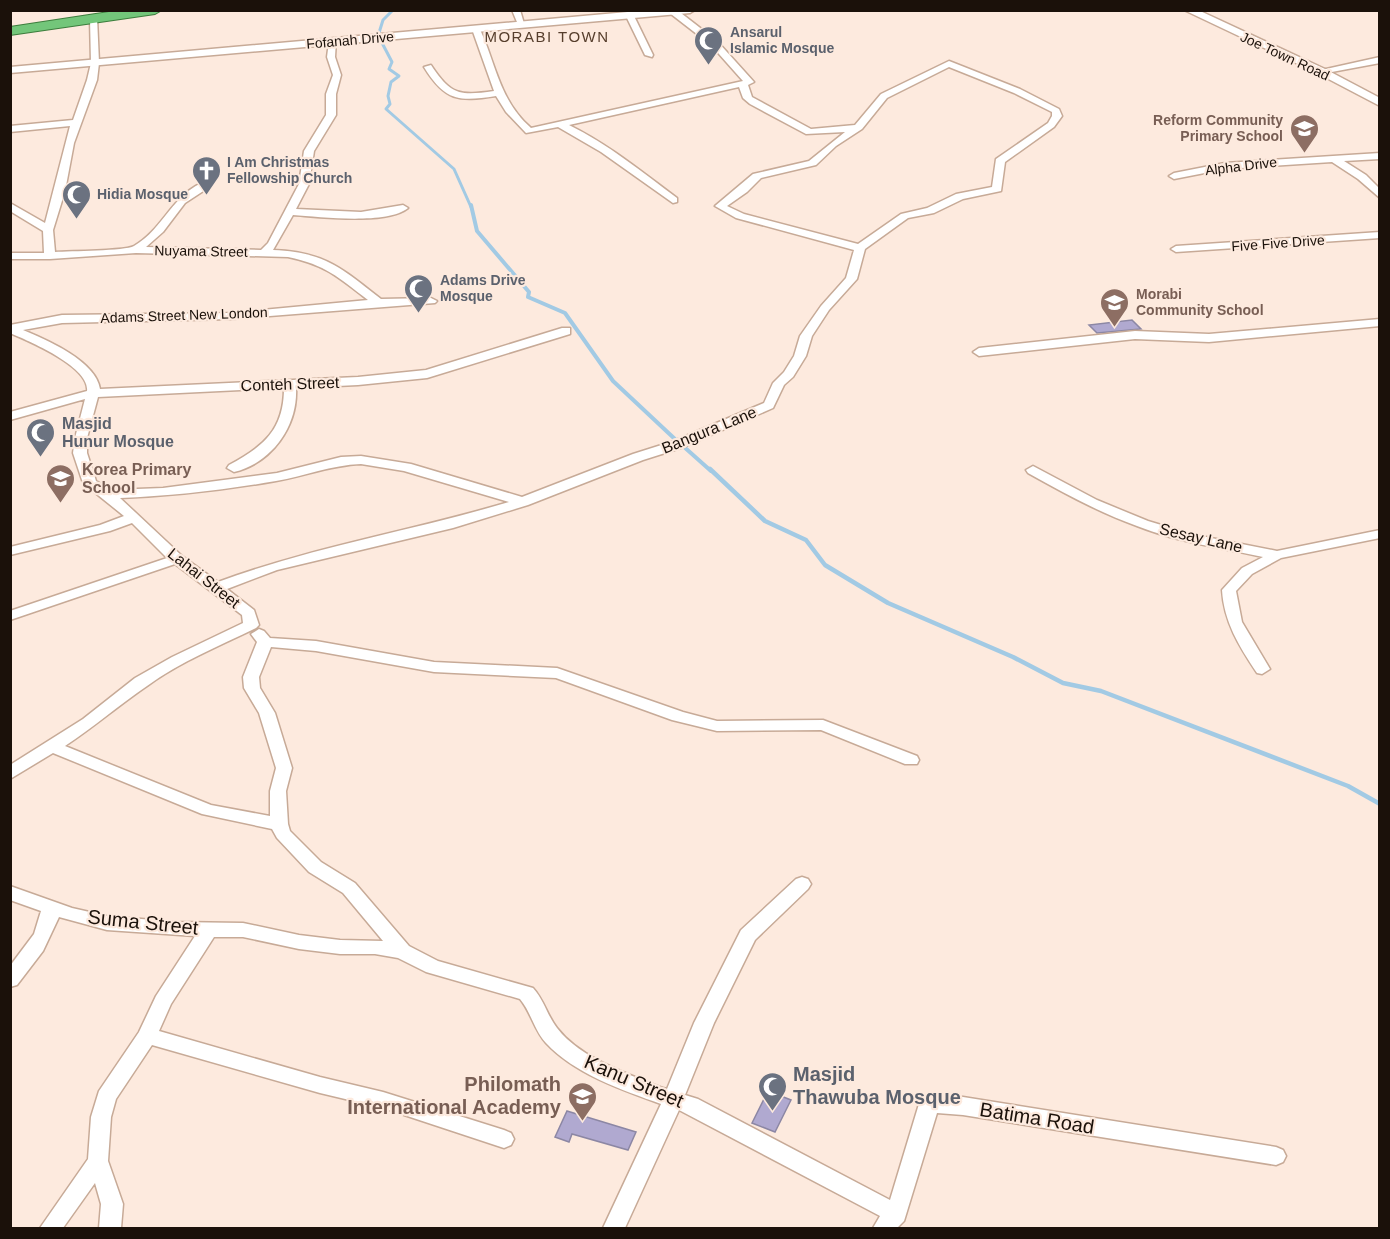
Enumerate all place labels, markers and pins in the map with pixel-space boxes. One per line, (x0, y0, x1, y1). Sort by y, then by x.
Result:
mosque icon: Ansarul Islamic Mosque (693, 24, 725, 66)
place label: Ansarul Islamic Mosque (730, 24, 834, 56)
place label: Reform Community Primary School (1153, 112, 1283, 144)
school or university icon: Reform Community Primary School (1288, 112, 1320, 154)
church icon: I Am Christmas Fellowship Church (190, 154, 222, 196)
place label: I Am Christmas Fellowship Church (227, 154, 352, 186)
mosque icon: Hidia Mosque (60, 178, 92, 220)
place label: Hidia Mosque (97, 186, 188, 202)
mosque icon: Adams Drive Mosque (403, 272, 435, 314)
place label: Adams Drive Mosque (440, 272, 526, 304)
school or university icon: Morabi Community School (1099, 286, 1131, 328)
place label: Morabi Community School (1136, 286, 1264, 318)
place label: Masjid Hunur Mosque (62, 415, 174, 450)
mosque icon: Masjid Hunur Mosque (25, 416, 57, 458)
place label: Korea Primary School (82, 461, 191, 496)
school or university icon: Korea Primary School (45, 462, 77, 504)
place label: Masjid Thawuba Mosque (793, 1063, 961, 1108)
mosque icon: Masjid Thawuba Mosque (756, 1070, 788, 1112)
place label: Philomath International Academy (347, 1073, 562, 1118)
school or university icon: Philomath International Academy (566, 1080, 598, 1122)

